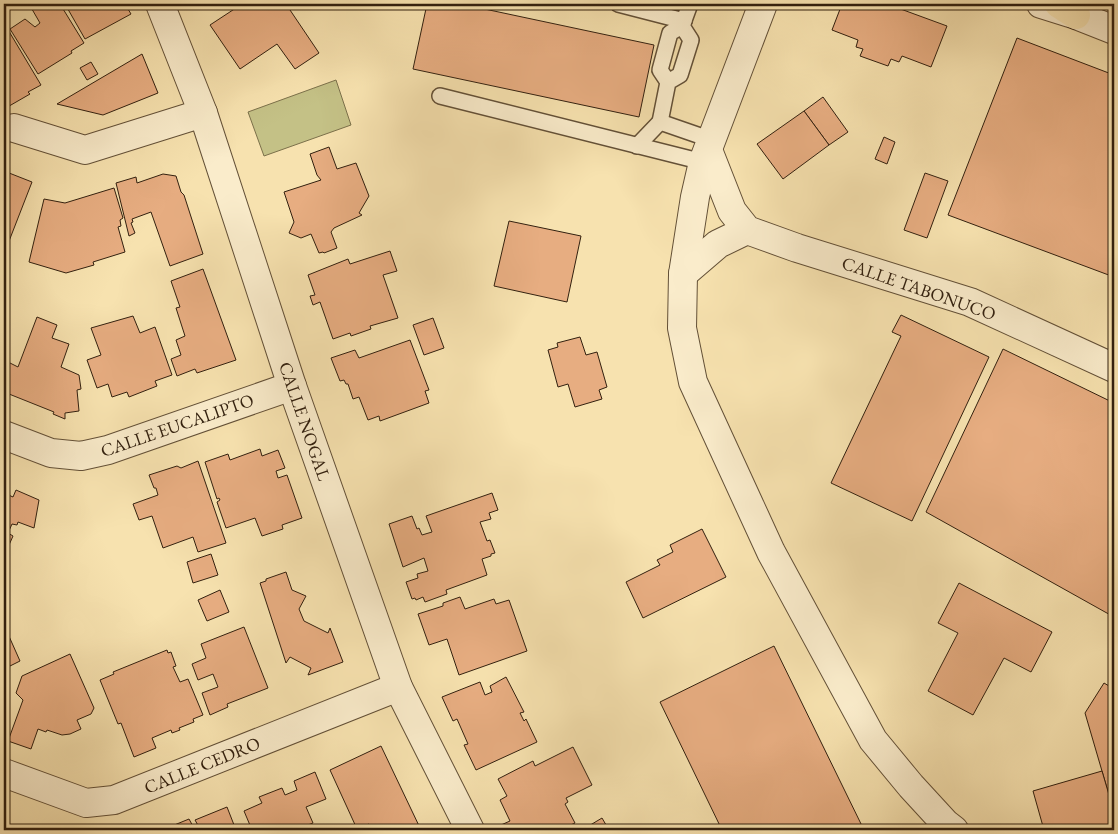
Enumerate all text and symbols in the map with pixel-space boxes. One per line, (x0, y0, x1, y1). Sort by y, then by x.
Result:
street label: CALLE TABONUCO (839, 251, 999, 325)
street label: CALLE NOGAL (274, 359, 336, 484)
street label: CALLE EUCALIPTO (97, 388, 257, 462)
street label: CALLE CEDRO (141, 731, 263, 799)

